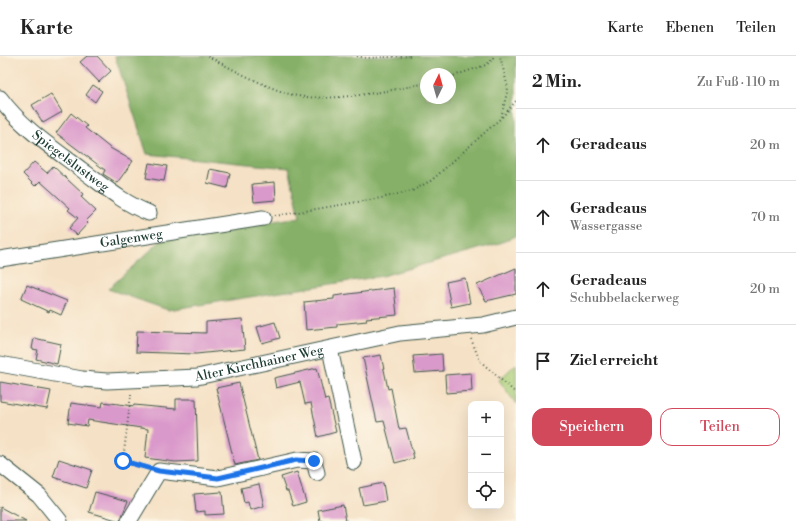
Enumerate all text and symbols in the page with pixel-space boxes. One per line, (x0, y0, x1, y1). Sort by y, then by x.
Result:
text: Karte (20, 16, 73, 40)
text: Karte (607, 19, 644, 37)
text: Ebenen (666, 19, 714, 37)
text: Teilen (736, 19, 776, 37)
north arrow (420, 68, 456, 104)
text: 2 Min. (532, 71, 582, 93)
text: Zu Fuß · 110 m (697, 74, 780, 90)
street label: Spiegelslustweg (29, 127, 112, 196)
icon: ahead (532, 134, 554, 156)
text: Geradeaus (570, 135, 647, 154)
text: 20 m (750, 137, 780, 153)
text: Geradeaus (570, 199, 647, 218)
icon: ahead (532, 206, 554, 228)
text: 70 m (751, 209, 780, 225)
text: Wassergasse (570, 218, 642, 234)
street label: Galgenweg (99, 226, 164, 251)
text: Geradeaus (570, 271, 647, 290)
icon: ahead (532, 278, 554, 300)
text: 20 m (750, 281, 780, 297)
text: Schubbelackerweg (570, 290, 679, 306)
street label: Alter Kirchhainer Weg (192, 342, 325, 385)
icon: arrive (532, 350, 554, 372)
text: Ziel erreicht (570, 351, 658, 370)
map controls (468, 401, 504, 509)
button: + (468, 401, 504, 437)
button: Speichern (532, 408, 652, 446)
button: Teilen (660, 408, 780, 446)
button: − (468, 437, 504, 473)
route start (114, 452, 132, 470)
route end (305, 452, 323, 470)
button: locate (468, 473, 504, 509)

